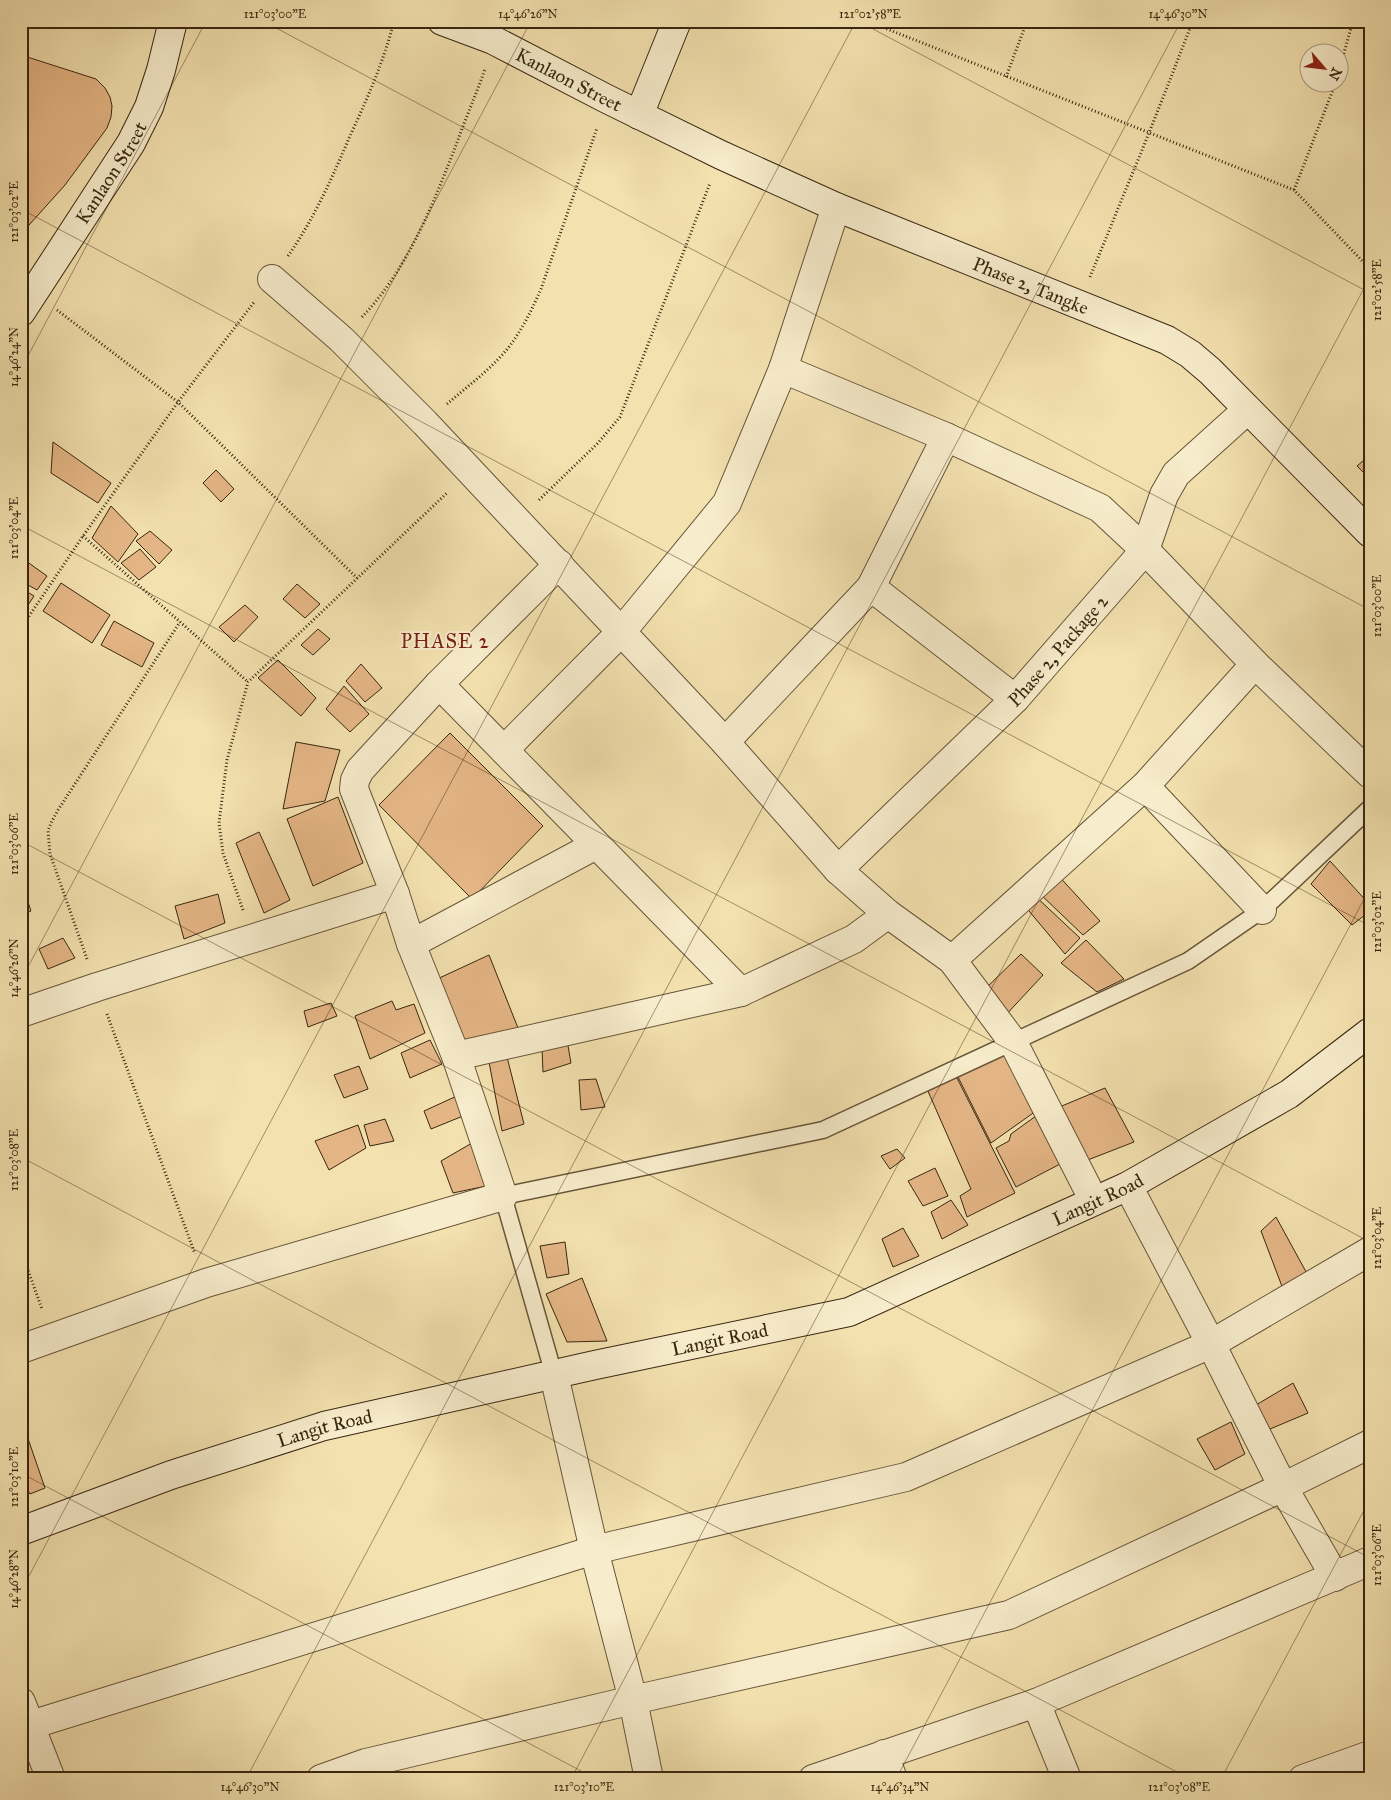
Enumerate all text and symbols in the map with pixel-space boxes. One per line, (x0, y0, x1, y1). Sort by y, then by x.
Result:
text: 121°03'00"E (244, 7, 307, 21)
text: 14°46'26"N (498, 7, 558, 21)
text: 121°02'58"E (839, 7, 901, 21)
text: 14°46'30"N (1148, 7, 1208, 21)
street label: Kanlaon Street (512, 42, 626, 116)
north arrow (1298, 42, 1348, 92)
text: N (1325, 65, 1345, 83)
street label: Kanlaon Street (70, 117, 151, 228)
text: 121°03'02"E (7, 181, 21, 243)
street label: Phase 2, Tangke (970, 252, 1092, 319)
text: 121°02'58"E (1370, 259, 1384, 321)
text: 14°46'24"N (7, 327, 21, 387)
text: 121°03'04"E (7, 496, 21, 559)
text: 121°03'00"E (1370, 574, 1384, 637)
street label: Phase 2, Package 2 (1003, 589, 1113, 711)
district label: PHASE 2 (400, 629, 490, 653)
text: 121°03'06"E (7, 813, 21, 875)
text: 121°03'02"E (1370, 891, 1384, 953)
text: 14°46'26"N (7, 938, 21, 998)
text: 121°03'08"E (7, 1129, 21, 1191)
street label: Langit Road (1049, 1168, 1148, 1230)
text: 121°03'04"E (1370, 1206, 1384, 1269)
street label: Langit Road (670, 1318, 770, 1360)
street label: Langit Road (274, 1404, 375, 1452)
text: 121°03'10"E (7, 1446, 21, 1507)
text: 121°03'06"E (1370, 1524, 1384, 1586)
text: 14°46'28"N (7, 1549, 21, 1609)
text: 14°46'30"N (220, 1780, 280, 1794)
text: 121°03'10"E (554, 1780, 615, 1794)
text: 14°46'34"N (871, 1780, 929, 1794)
text: 121°03'08"E (1148, 1780, 1210, 1794)

